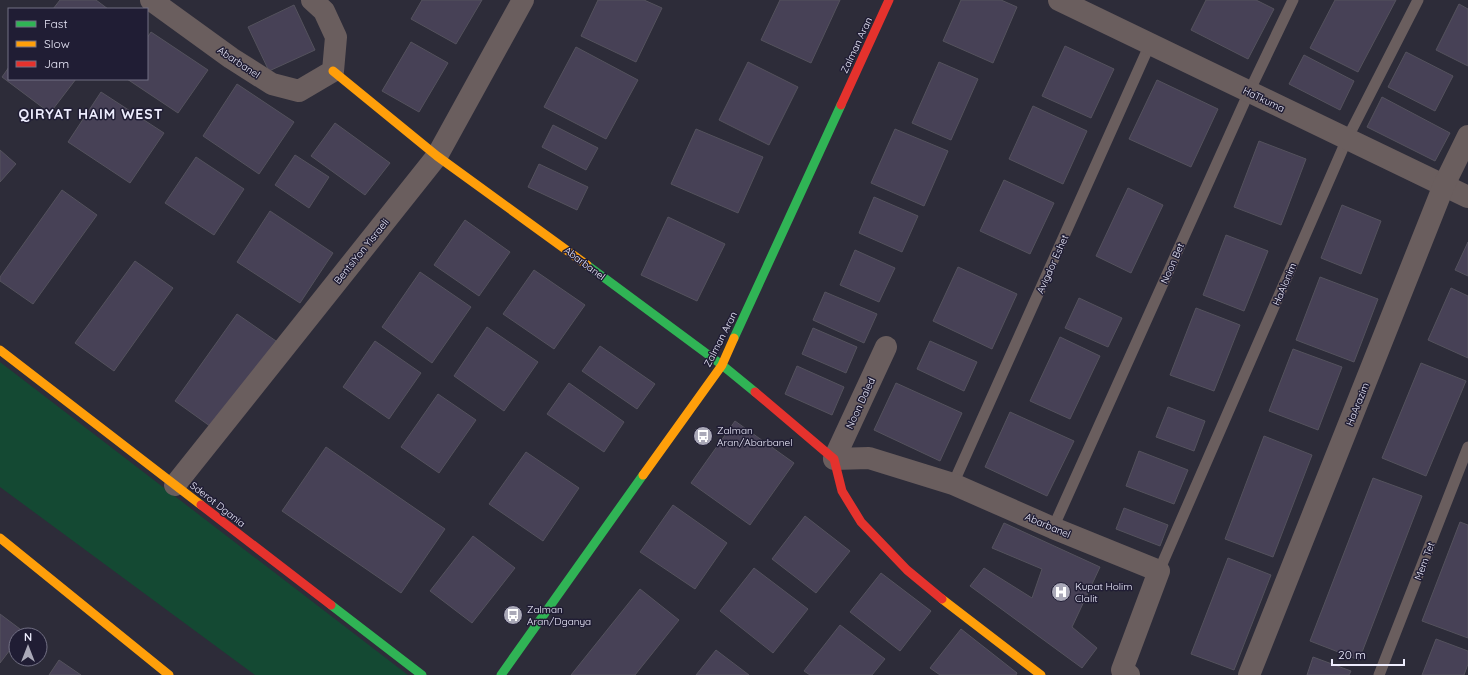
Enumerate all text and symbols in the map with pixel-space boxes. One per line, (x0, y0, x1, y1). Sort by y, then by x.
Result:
legend (8, 8, 148, 80)
street label: Zalman Aran (838, 15, 875, 75)
text: Fast (44, 16, 68, 31)
text: Slow (44, 36, 70, 51)
street label: Abarbanel (215, 44, 262, 81)
text: Jam (44, 56, 69, 71)
street label: HaTkuma (1241, 84, 1287, 115)
district label: QIRYAT HAIM WEST (18, 105, 164, 123)
street label: BentsiYon Yisraeli (331, 216, 392, 287)
street label: Avigdor Eshet (1034, 232, 1072, 296)
street label: Noon Bet (1158, 240, 1187, 286)
street label: Abarbanel (562, 244, 608, 283)
street label: HaAlonim (1270, 261, 1299, 308)
street label: Zalman Aran (701, 309, 740, 369)
street label: Noon Daled (843, 376, 878, 431)
street label: HaArazim (1343, 381, 1372, 428)
place label: Zalman Aran/Abarbanel (717, 424, 793, 449)
bus stop icon: Zalman Aran/Abarbanel (692, 425, 714, 447)
street label: Sderot Dgania (187, 479, 248, 530)
street label: Abarbanel (1023, 510, 1073, 541)
street label: Mem Tet (1411, 540, 1438, 582)
place label: Kupat Holim Clalit (1075, 580, 1132, 605)
hospital icon: Kupat Holim Clalit (1050, 581, 1072, 603)
place label: Zalman Aran/Dganya (527, 603, 591, 628)
bus stop icon: Zalman Aran/Dganya (502, 604, 524, 626)
north arrow (8, 627, 48, 667)
text: N (24, 630, 32, 644)
scale bar (1332, 641, 1404, 667)
text: 20 m (1338, 647, 1366, 662)

